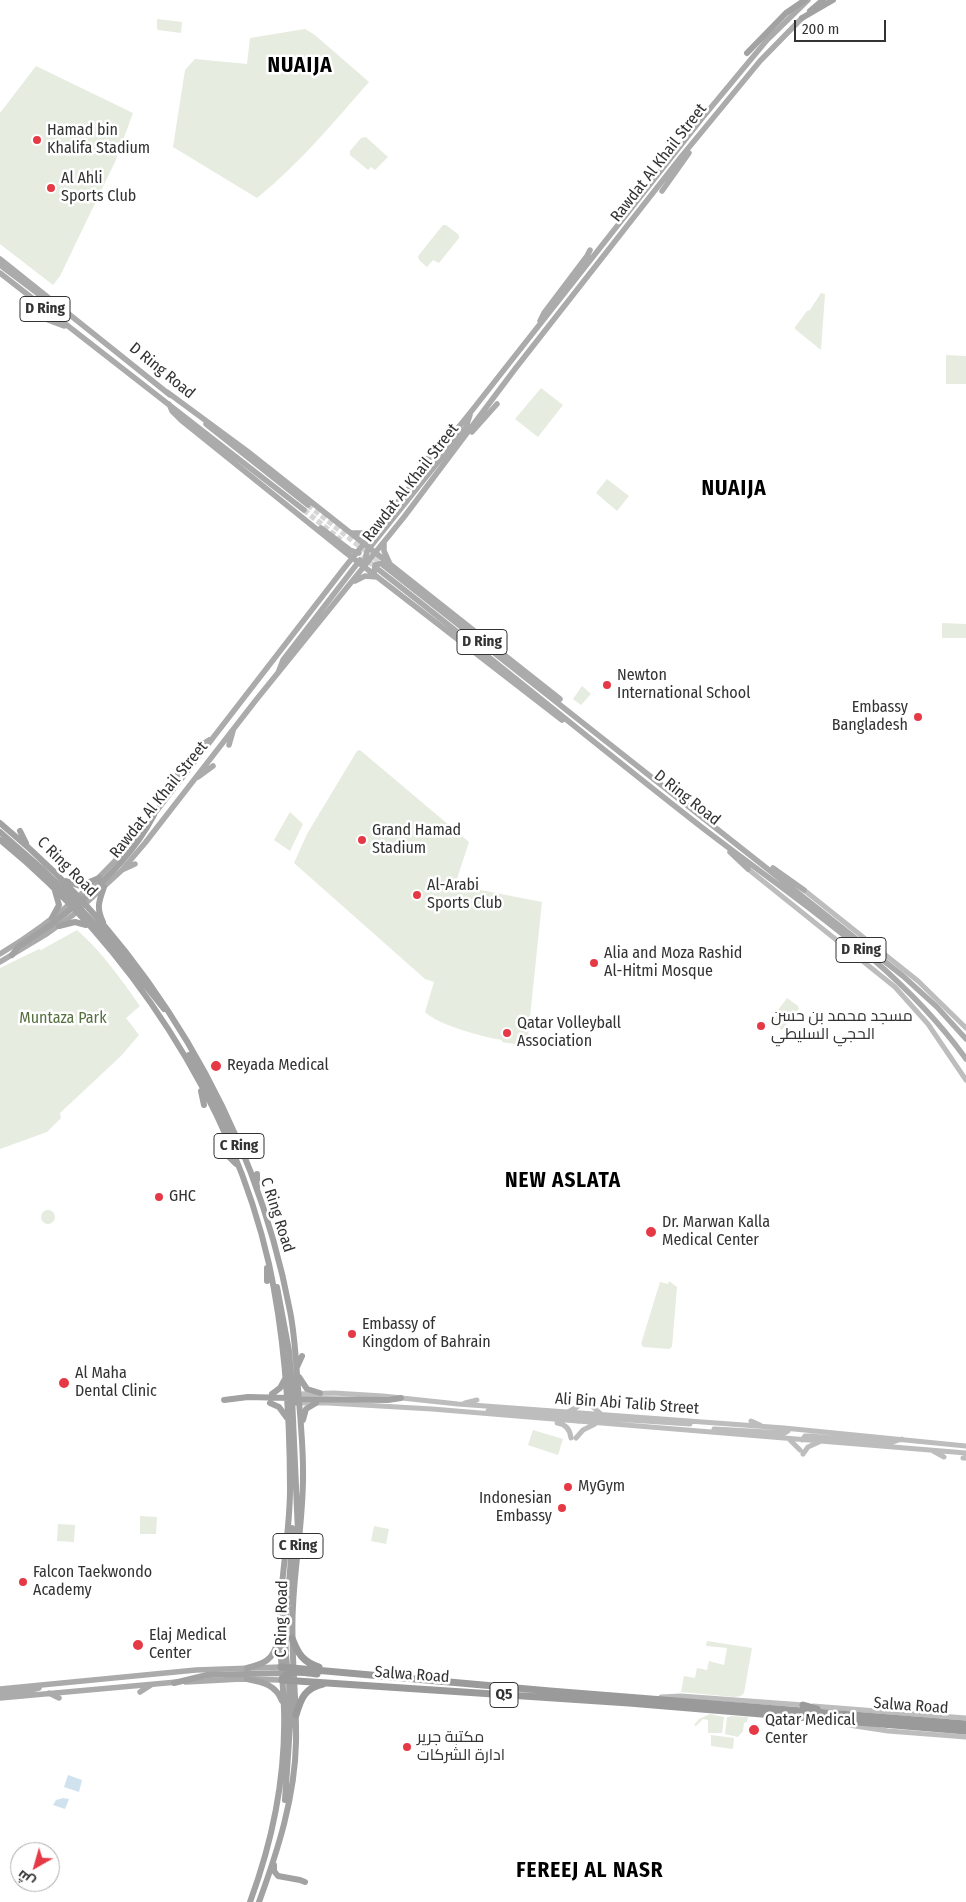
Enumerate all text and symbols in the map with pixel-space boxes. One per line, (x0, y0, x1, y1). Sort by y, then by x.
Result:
scale bar (796, 10, 888, 42)
text: 200 m (802, 20, 839, 38)
district label: NUAIJA (267, 53, 333, 79)
street label: Rawdat Al Khail Street (607, 100, 711, 226)
place label: Hamad bin Khalifa Stadium (47, 121, 150, 159)
marker: Hamad bin Khalifa Stadium (31, 134, 43, 146)
place label: Al Ahli Sports Club (61, 169, 136, 207)
marker: Al Ahli Sports Club (45, 182, 57, 194)
road number: D Ring (20, 296, 70, 322)
street label: D Ring Road (125, 339, 199, 403)
street label: Rawdat Al Khail Street (359, 420, 463, 546)
district label: NUAIJA (701, 476, 767, 502)
road number: D Ring (457, 630, 507, 654)
place label: Newton International School (617, 666, 750, 704)
marker: Newton International School (601, 679, 613, 691)
place label: Embassy Bangladesh (832, 698, 908, 736)
marker: Embassy Bangladesh (912, 711, 924, 723)
street label: Rawdat Al Khail Street (106, 738, 212, 862)
street label: D Ring Road (650, 766, 724, 830)
place label: Grand Hamad Stadium (372, 821, 461, 859)
street label: C Ring Road (33, 833, 101, 901)
marker: Grand Hamad Stadium (356, 834, 368, 846)
place label: Al-Arabi Sports Club (427, 876, 502, 914)
marker: Al-Arabi Sports Club (411, 889, 423, 901)
road number: D Ring (836, 938, 886, 962)
place label: Alia and Moza Rashid Al-Hitmi Mosque (604, 944, 742, 982)
marker: Alia and Moza Rashid Al-Hitmi Mosque (588, 957, 600, 969)
place label: مسجد محمد بن حسن الحجي السليطي (771, 1007, 913, 1045)
park label: Muntaza Park (19, 1009, 107, 1029)
place label: Qatar Volleyball Association (517, 1014, 621, 1052)
marker: مسجد محمد بن حسن الحجي السليطي (755, 1020, 767, 1032)
marker: Qatar Volleyball Association (501, 1027, 513, 1039)
place label: Reyada Medical (227, 1056, 329, 1076)
marker: Reyada Medical (209, 1059, 223, 1073)
road number: C Ring (214, 1134, 264, 1158)
district label: NEW ASLATA (504, 1168, 622, 1194)
street label: C Ring Road (256, 1175, 298, 1255)
place label: GHC (169, 1187, 196, 1207)
marker: GHC (153, 1191, 165, 1203)
place label: Dr. Marwan Kalla Medical Center (662, 1213, 770, 1251)
marker: Dr. Marwan Kalla Medical Center (644, 1225, 658, 1239)
place label: Embassy of Kingdom of Bahrain (362, 1315, 491, 1353)
marker: Embassy of Kingdom of Bahrain (346, 1328, 358, 1340)
place label: Al Maha Dental Clinic (75, 1364, 157, 1402)
marker: Al Maha Dental Clinic (57, 1376, 71, 1390)
street label: Ali Bin Abi Talib Street (554, 1389, 700, 1419)
place label: MyGym (578, 1477, 625, 1497)
marker: MyGym (562, 1481, 574, 1493)
place label: Indonesian Embassy (479, 1489, 552, 1527)
marker: Indonesian Embassy (556, 1502, 568, 1514)
road number: C Ring (273, 1534, 323, 1558)
place label: Falcon Taekwondo Academy (33, 1563, 152, 1601)
marker: Falcon Taekwondo Academy (17, 1576, 29, 1588)
street label: C Ring Road (272, 1580, 292, 1658)
place label: Elaj Medical Center (149, 1626, 226, 1664)
marker: Elaj Medical Center (131, 1638, 145, 1652)
street label: Salwa Road (374, 1663, 450, 1687)
road number: Q5 (490, 1682, 518, 1708)
street label: Salwa Road (873, 1694, 949, 1718)
place label: Qatar Medical Center (765, 1711, 856, 1749)
marker: Qatar Medical Center (747, 1723, 761, 1737)
place label: مكتبة جرير ادارة الشركات (417, 1728, 505, 1766)
marker: مكتبة جرير ادارة الشركات (401, 1741, 413, 1753)
north arrow (10, 1842, 60, 1892)
district label: FEREEJ AL NASR (515, 1858, 665, 1884)
text: ش (14, 1866, 38, 1891)

